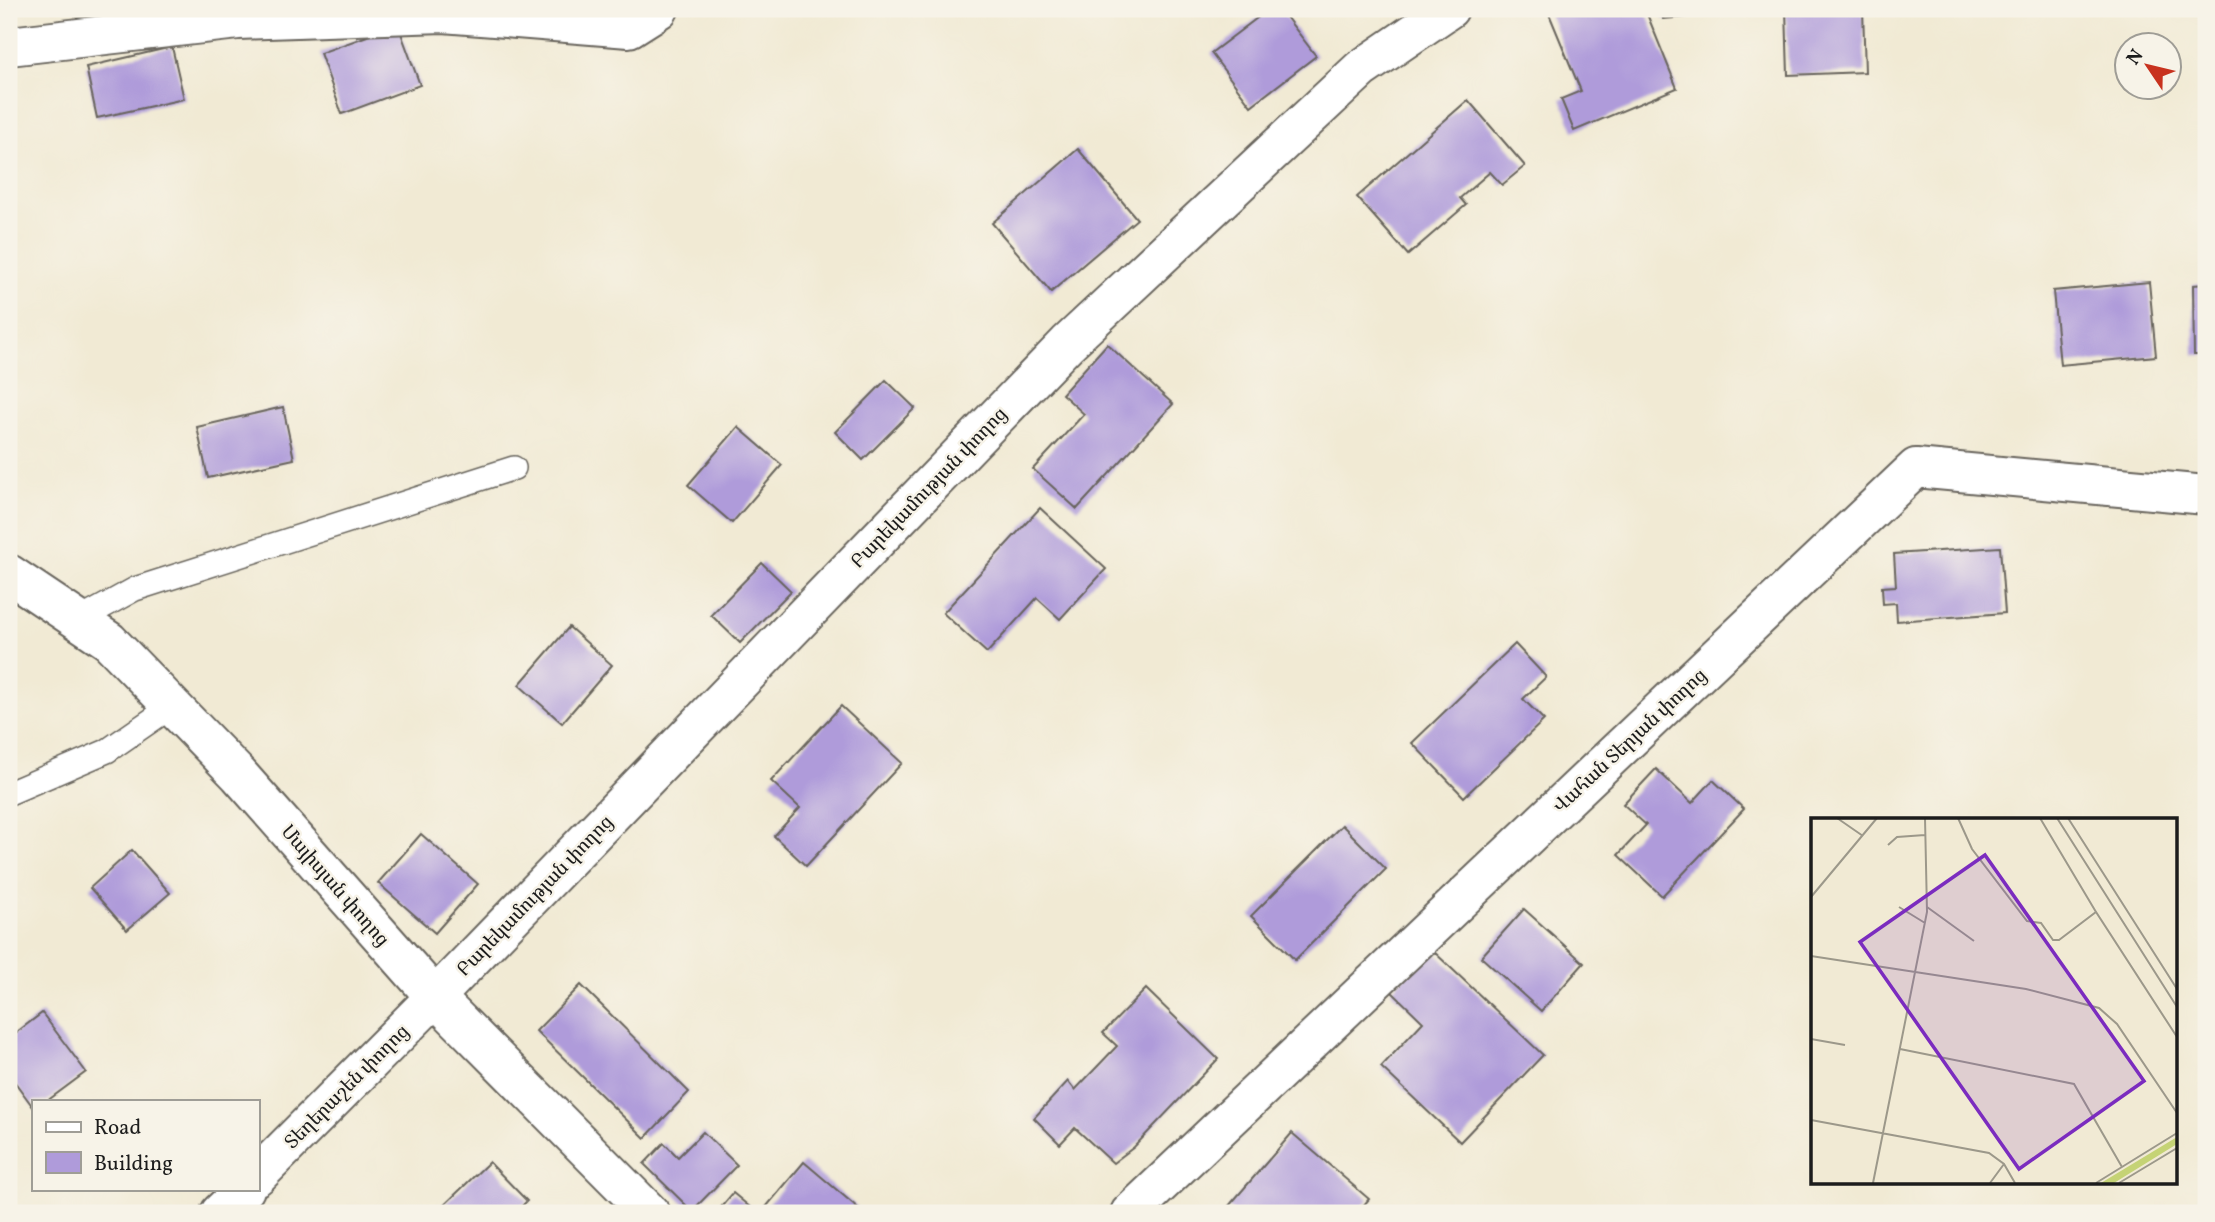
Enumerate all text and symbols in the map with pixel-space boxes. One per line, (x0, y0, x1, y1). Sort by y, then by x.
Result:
north arrow (2114, 32, 2184, 102)
text: N (2121, 44, 2150, 71)
street label: Բարեկամության փողոց (845, 402, 1013, 575)
street label: Վահան Տերյան փողոց (1548, 663, 1713, 820)
street label: Բարեկամության փողոց (451, 810, 619, 983)
inset map (1811, 818, 2176, 1184)
street label: Մայիսյան փողոց (274, 820, 395, 953)
street label: Տեղերաշեն փողոց (279, 1019, 415, 1155)
legend (32, 1100, 259, 1190)
text: Road (94, 1114, 141, 1143)
text: Building (94, 1150, 173, 1179)

